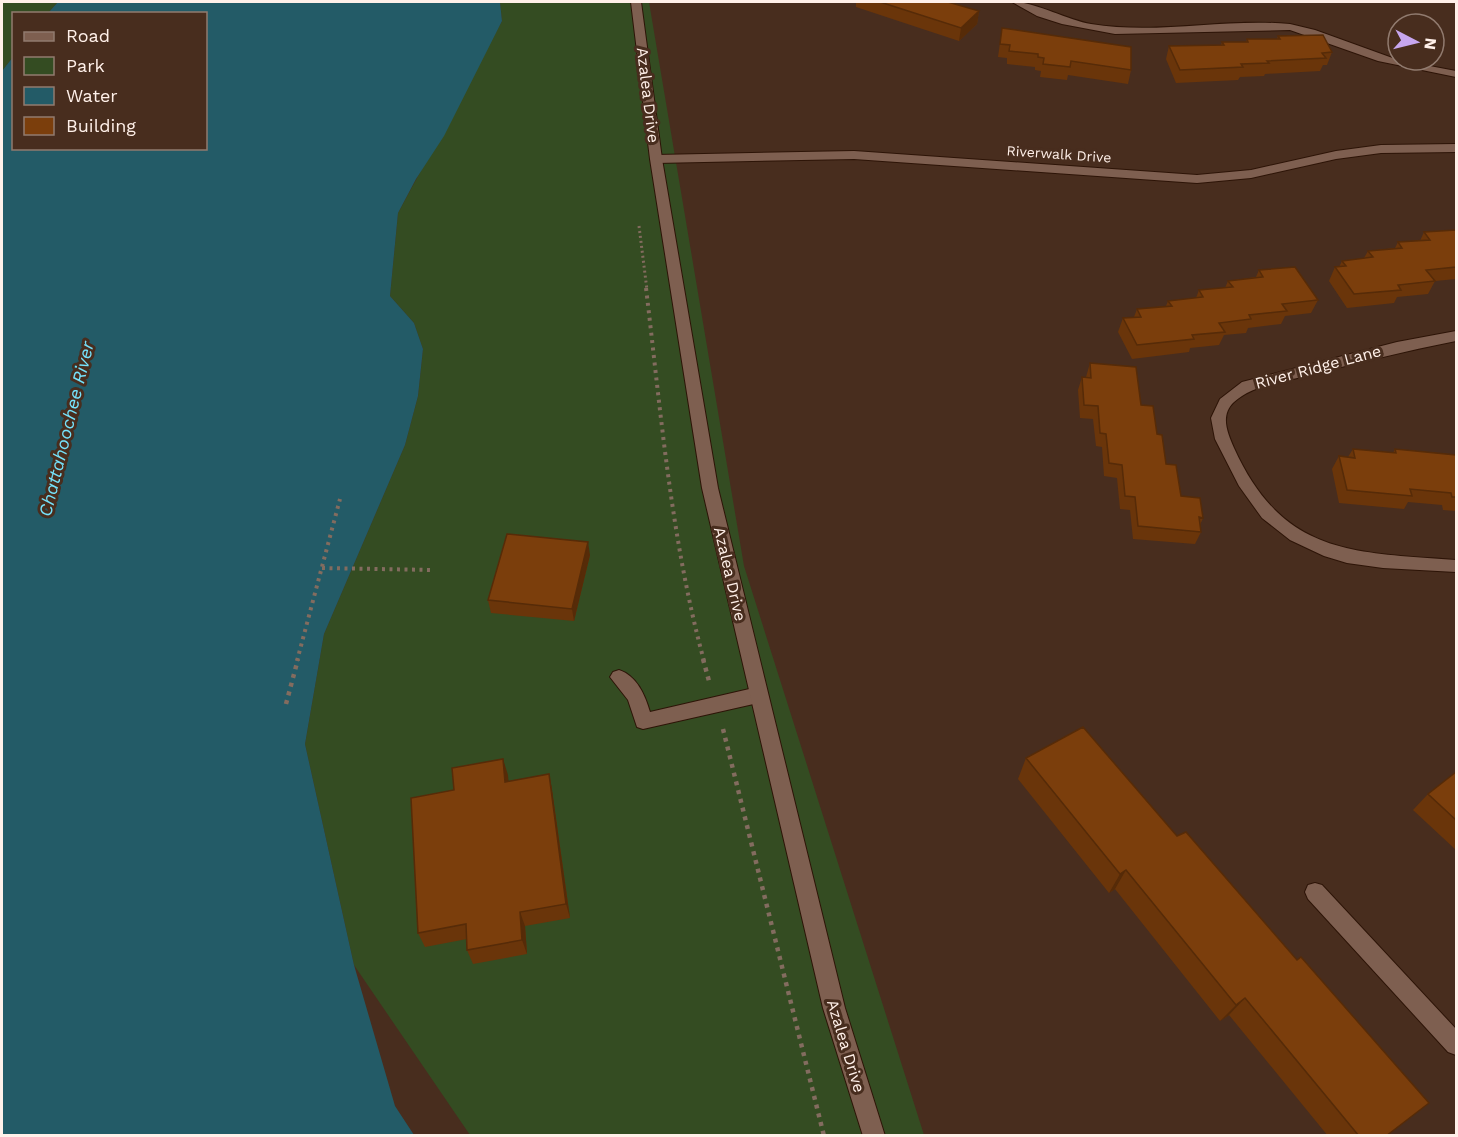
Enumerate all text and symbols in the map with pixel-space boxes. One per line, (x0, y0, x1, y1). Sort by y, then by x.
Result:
legend (12, 12, 207, 150)
north arrow (1386, 12, 1446, 72)
text: Road (66, 25, 110, 46)
text: N (1420, 37, 1441, 51)
street label: Azalea Drive (633, 46, 663, 144)
text: Park (66, 55, 105, 76)
text: Water (66, 85, 118, 106)
text: Building (66, 115, 136, 136)
street label: Riverwalk Drive (1006, 142, 1112, 166)
water label: Chattahoochee River (34, 338, 98, 519)
street label: River Ridge Lane (1253, 341, 1383, 393)
street label: Azalea Drive (710, 525, 750, 623)
street label: Azalea Drive (823, 997, 869, 1095)

